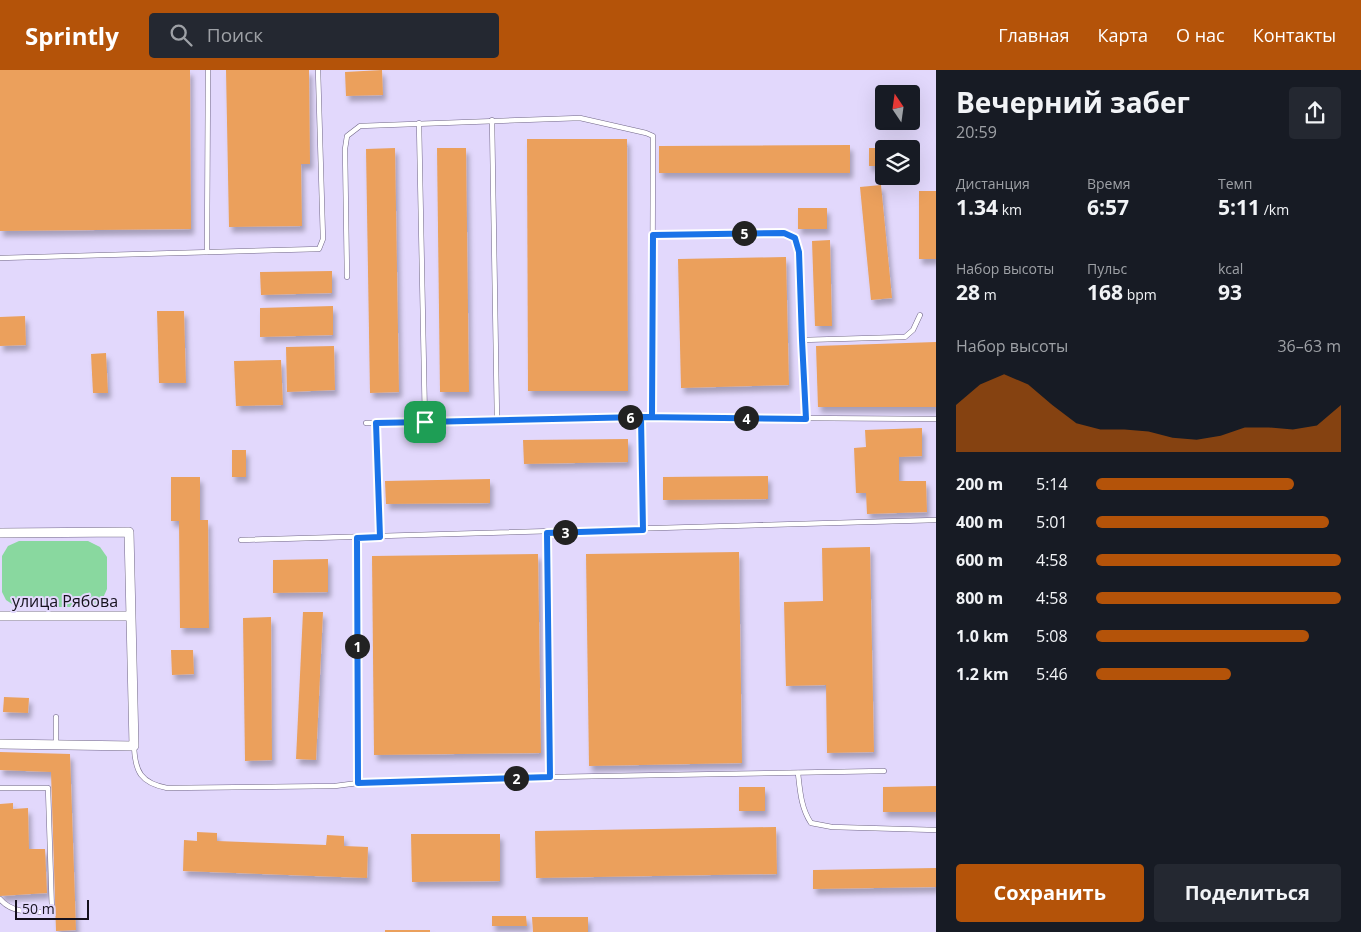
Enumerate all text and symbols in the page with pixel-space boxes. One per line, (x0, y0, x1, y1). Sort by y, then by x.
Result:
search box (149, 13, 499, 58)
text: Sprintly (25, 19, 119, 52)
icon: search (167, 21, 195, 49)
text: Поиск (207, 22, 263, 48)
text: Главная (998, 23, 1070, 47)
text: Карта (1098, 23, 1148, 47)
text: О нас (1176, 23, 1225, 47)
text: Контакты (1253, 23, 1336, 47)
text: Вечерний забег (956, 83, 1190, 121)
north arrow (875, 85, 920, 130)
map controls (875, 85, 920, 185)
button: share (1289, 87, 1341, 139)
text: 20:59 (956, 121, 997, 143)
button: layers (875, 140, 920, 185)
text: Дистанция (956, 174, 1030, 193)
text: Время (1087, 174, 1131, 193)
text: Темп (1218, 174, 1253, 193)
text: 1.34 (956, 193, 998, 221)
text: 6:57 (1087, 193, 1129, 221)
text: 5:11 (1218, 193, 1260, 221)
text: km (998, 200, 1022, 219)
text: /km (1260, 200, 1289, 219)
pin: 5 (732, 220, 756, 246)
text: 5 (740, 224, 749, 243)
text: Набор высоты (956, 259, 1054, 278)
text: Пульс (1087, 259, 1127, 278)
text: kcal (1218, 259, 1243, 278)
text: 28 (956, 278, 980, 306)
text: 168 (1087, 278, 1123, 306)
text: 93 (1218, 278, 1242, 306)
text: m (980, 285, 997, 304)
text: bpm (1123, 285, 1157, 304)
text: Набор высоты (956, 335, 1068, 357)
text: 36–63 m (1277, 335, 1341, 357)
pin (404, 401, 446, 443)
pin: 6 (618, 404, 642, 430)
pin: 4 (734, 406, 758, 430)
icon: arrive (411, 408, 439, 436)
text: 6 (626, 408, 635, 427)
text: 4 (742, 409, 751, 428)
text: 200 m (956, 473, 1003, 495)
text: 5:14 (1036, 473, 1068, 495)
text: 400 m (956, 511, 1003, 533)
text: 5:01 (1036, 511, 1068, 533)
pin: 3 (552, 520, 578, 544)
text: 3 (561, 523, 570, 542)
text: 600 m (956, 549, 1003, 571)
text: 4:58 (1036, 549, 1068, 571)
text: 800 m (956, 587, 1003, 609)
text: 4:58 (1036, 587, 1068, 609)
street label: улица Рябова (12, 590, 118, 612)
text: 1.0 km (956, 625, 1009, 647)
text: 5:08 (1036, 625, 1068, 647)
pin: 1 (344, 634, 370, 658)
text: 1 (353, 637, 362, 656)
text: 1.2 km (956, 663, 1009, 685)
text: 5:46 (1036, 663, 1068, 685)
pin: 2 (504, 766, 528, 790)
text: 2 (512, 769, 521, 788)
button: Сохранить (956, 864, 1144, 922)
button: Поделиться (1154, 864, 1341, 922)
scale bar (15, 897, 89, 920)
text: 50 m (22, 899, 55, 918)

